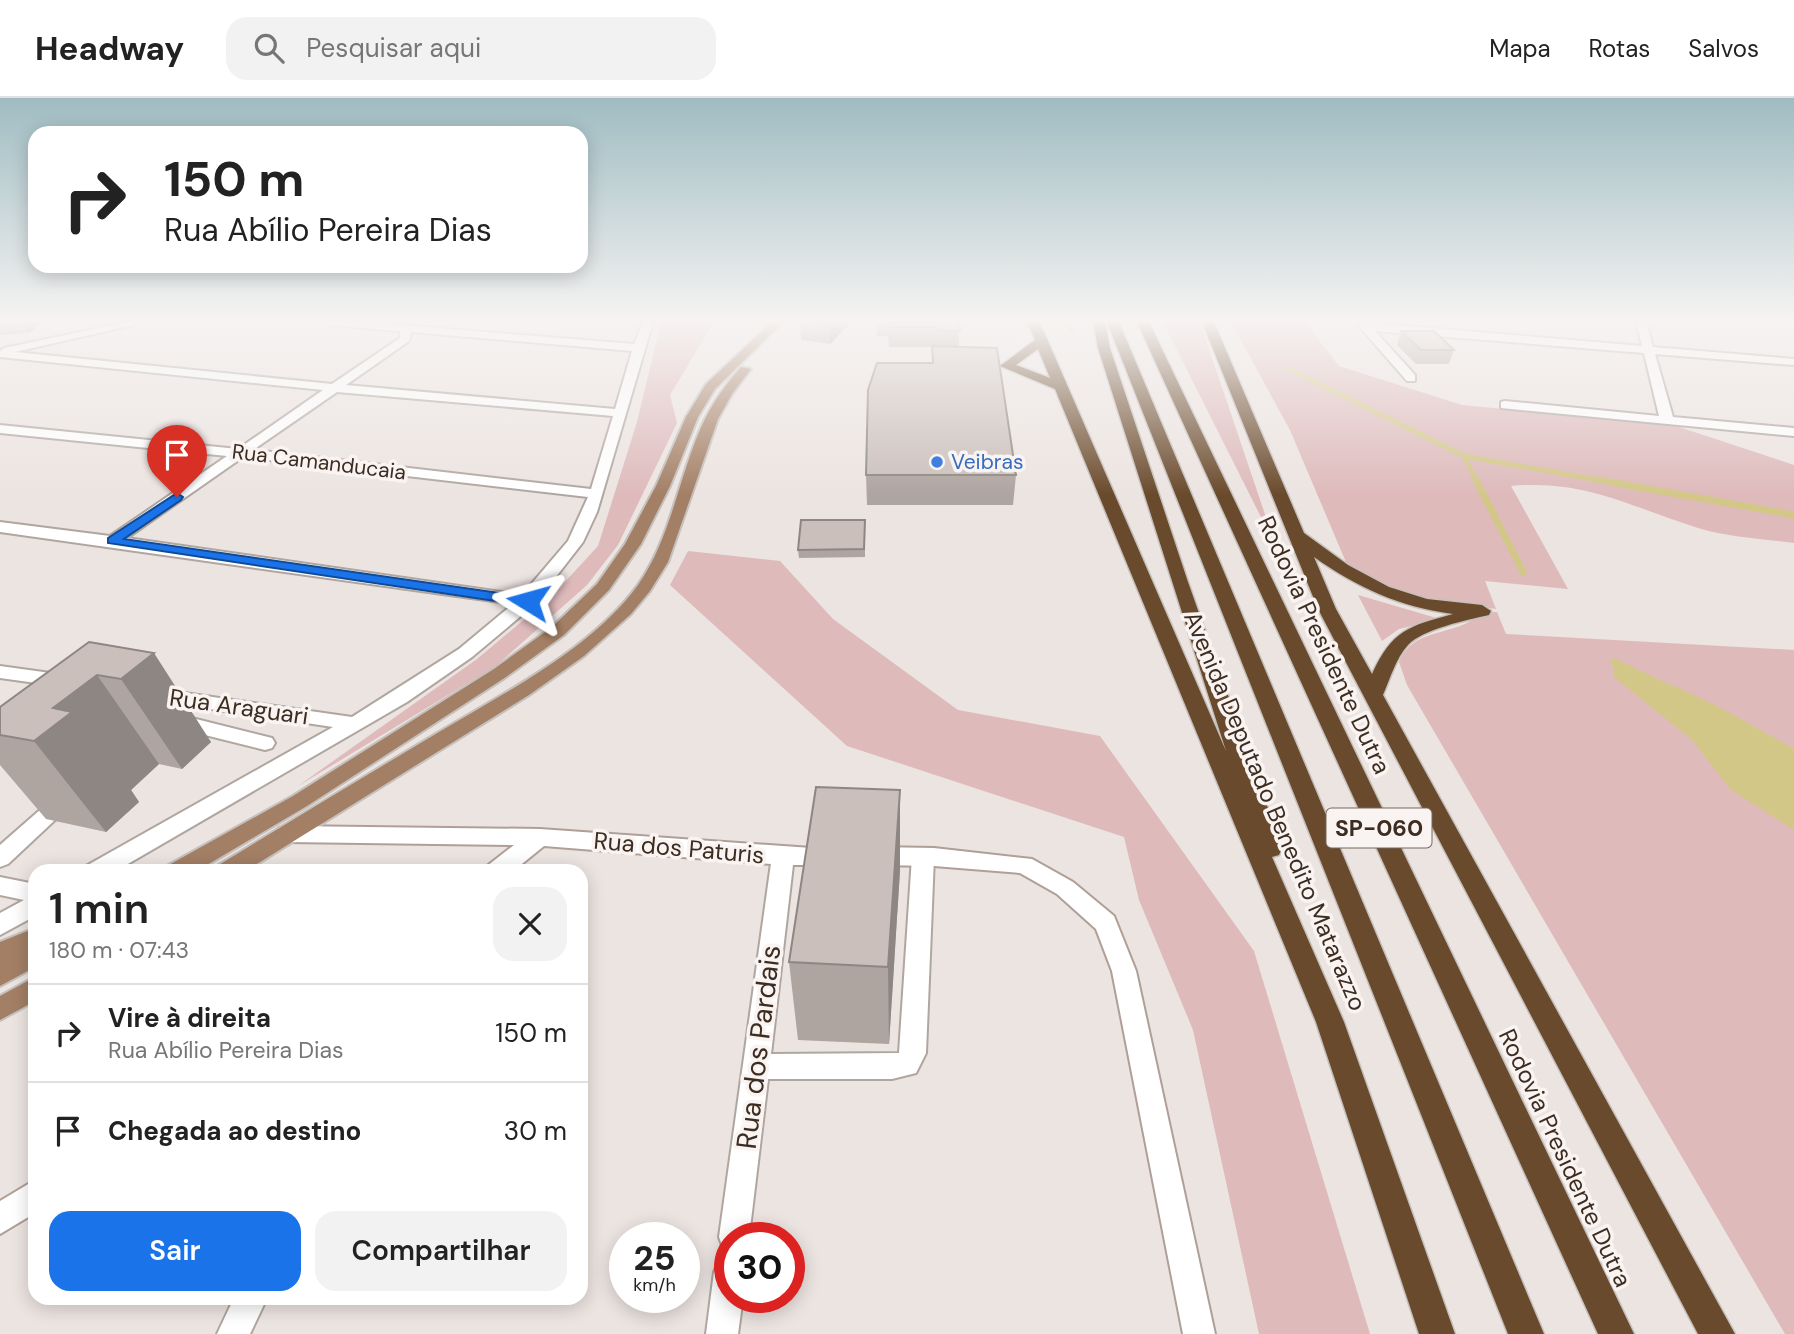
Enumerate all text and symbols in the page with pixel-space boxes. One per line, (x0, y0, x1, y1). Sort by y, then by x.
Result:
search box (226, 17, 716, 80)
text: Headway (35, 27, 184, 70)
icon: search (250, 29, 288, 67)
text: Pesquisar aqui (306, 31, 481, 65)
text: Mapa (1489, 33, 1551, 64)
text: Rotas (1589, 33, 1650, 64)
text: Salvos (1688, 33, 1759, 64)
text: 150 m (164, 147, 304, 211)
icon: right (49, 154, 140, 245)
text: Rua Abílio Pereira Dias (164, 209, 492, 251)
pin (147, 425, 207, 497)
icon: arrive (158, 436, 196, 474)
street label: Rua Camanducaia (230, 437, 408, 487)
place label: Veibras (951, 448, 1024, 476)
marker: Veibras (929, 454, 945, 470)
street label: Rodovia Presidente Dutra (1251, 511, 1398, 779)
position arrow (491, 564, 565, 638)
street label: Avenida Deputado Benedito Matarazzo (1177, 606, 1374, 1015)
street label: Rua Araguari (168, 681, 311, 732)
road number: SP-060 (1326, 808, 1432, 848)
street label: Rua dos Paturis (592, 825, 766, 870)
text: 1 min (49, 881, 149, 936)
button: close (493, 887, 567, 961)
text: 180 m · 07:43 (49, 935, 189, 965)
street label: Rua dos Pardais (728, 943, 789, 1151)
text: Vire à direita (108, 1001, 271, 1035)
icon: right (49, 1014, 87, 1052)
text: 150 m (495, 1016, 567, 1050)
street label: Rodovia Presidente Dutra (1492, 1024, 1639, 1292)
text: Rua Abílio Pereira Dias (108, 1035, 344, 1065)
icon: arrive (49, 1112, 87, 1150)
text: Chegada ao destino (108, 1114, 361, 1148)
text: 30 m (504, 1114, 567, 1148)
button: Sair (49, 1211, 301, 1291)
button: Compartilhar (315, 1211, 567, 1291)
speed limit sign: 30 (714, 1222, 805, 1313)
text: 25 (634, 1235, 675, 1281)
text: km/h (633, 1273, 676, 1297)

